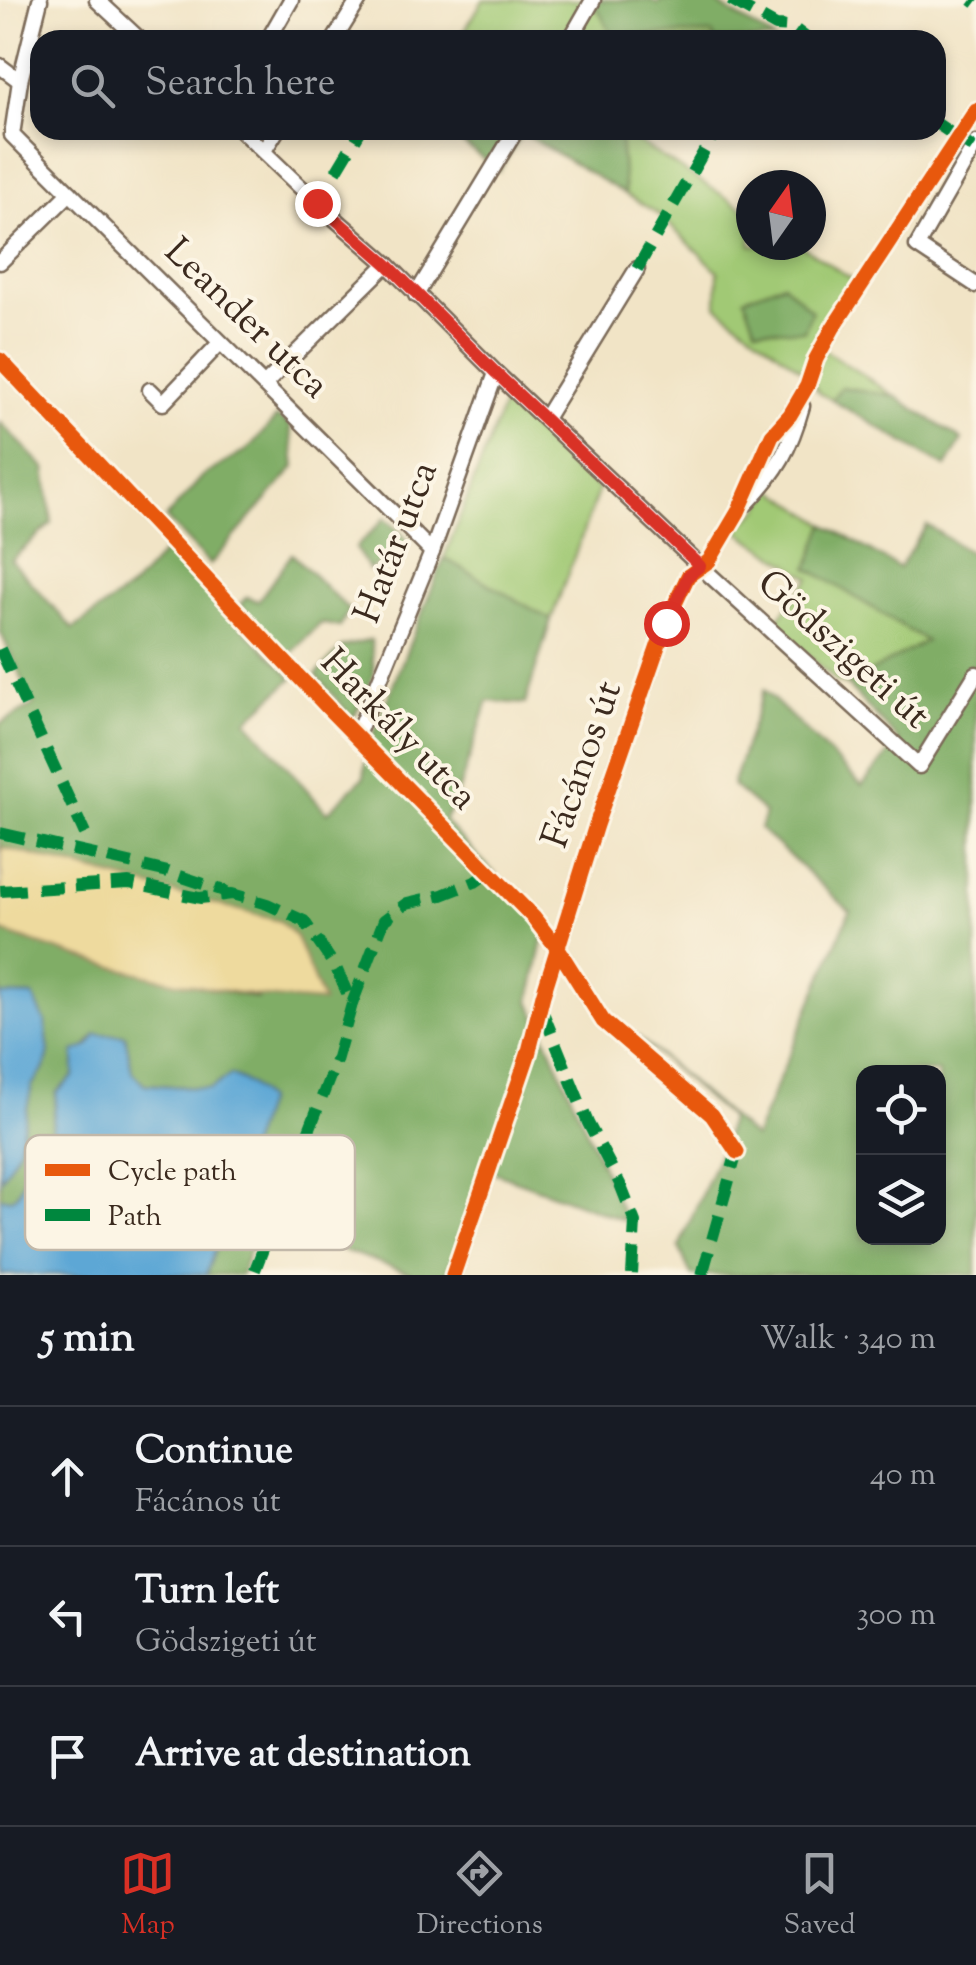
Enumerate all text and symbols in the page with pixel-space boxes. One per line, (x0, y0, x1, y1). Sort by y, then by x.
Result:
search box (30, 30, 946, 140)
icon: search (65, 58, 120, 113)
text: Search here (145, 58, 336, 112)
north arrow (736, 170, 826, 260)
route end (295, 181, 341, 227)
street label: Leander utca (150, 227, 340, 413)
street label: Határ utca (342, 454, 454, 632)
street label: Gödszigeti út (744, 559, 940, 743)
route start (644, 601, 690, 647)
street label: Harkály utca (306, 638, 488, 824)
street label: Fácános út (530, 674, 638, 856)
map controls (856, 1065, 946, 1245)
button: locate (856, 1065, 946, 1155)
legend (25, 1135, 355, 1250)
text: Cycle path (108, 1153, 237, 1193)
button: layers (856, 1155, 946, 1245)
text: Path (108, 1198, 162, 1238)
text: 5 min (40, 1310, 135, 1370)
text: Walk · 340 m (760, 1317, 936, 1363)
text: Continue (135, 1426, 293, 1480)
icon: ahead (40, 1449, 95, 1504)
text: 40 m (870, 1453, 936, 1499)
text: Fácános út (135, 1480, 281, 1526)
text: Turn left (135, 1566, 279, 1620)
icon: left (40, 1589, 95, 1644)
text: 300 m (856, 1593, 936, 1639)
text: Gödszigeti út (135, 1620, 317, 1666)
icon: arrive (40, 1729, 95, 1784)
text: Arrive at destination (135, 1729, 471, 1783)
tab: Map (120, 1846, 175, 1946)
tab: Directions (416, 1846, 543, 1946)
tab: Saved (784, 1846, 856, 1946)

